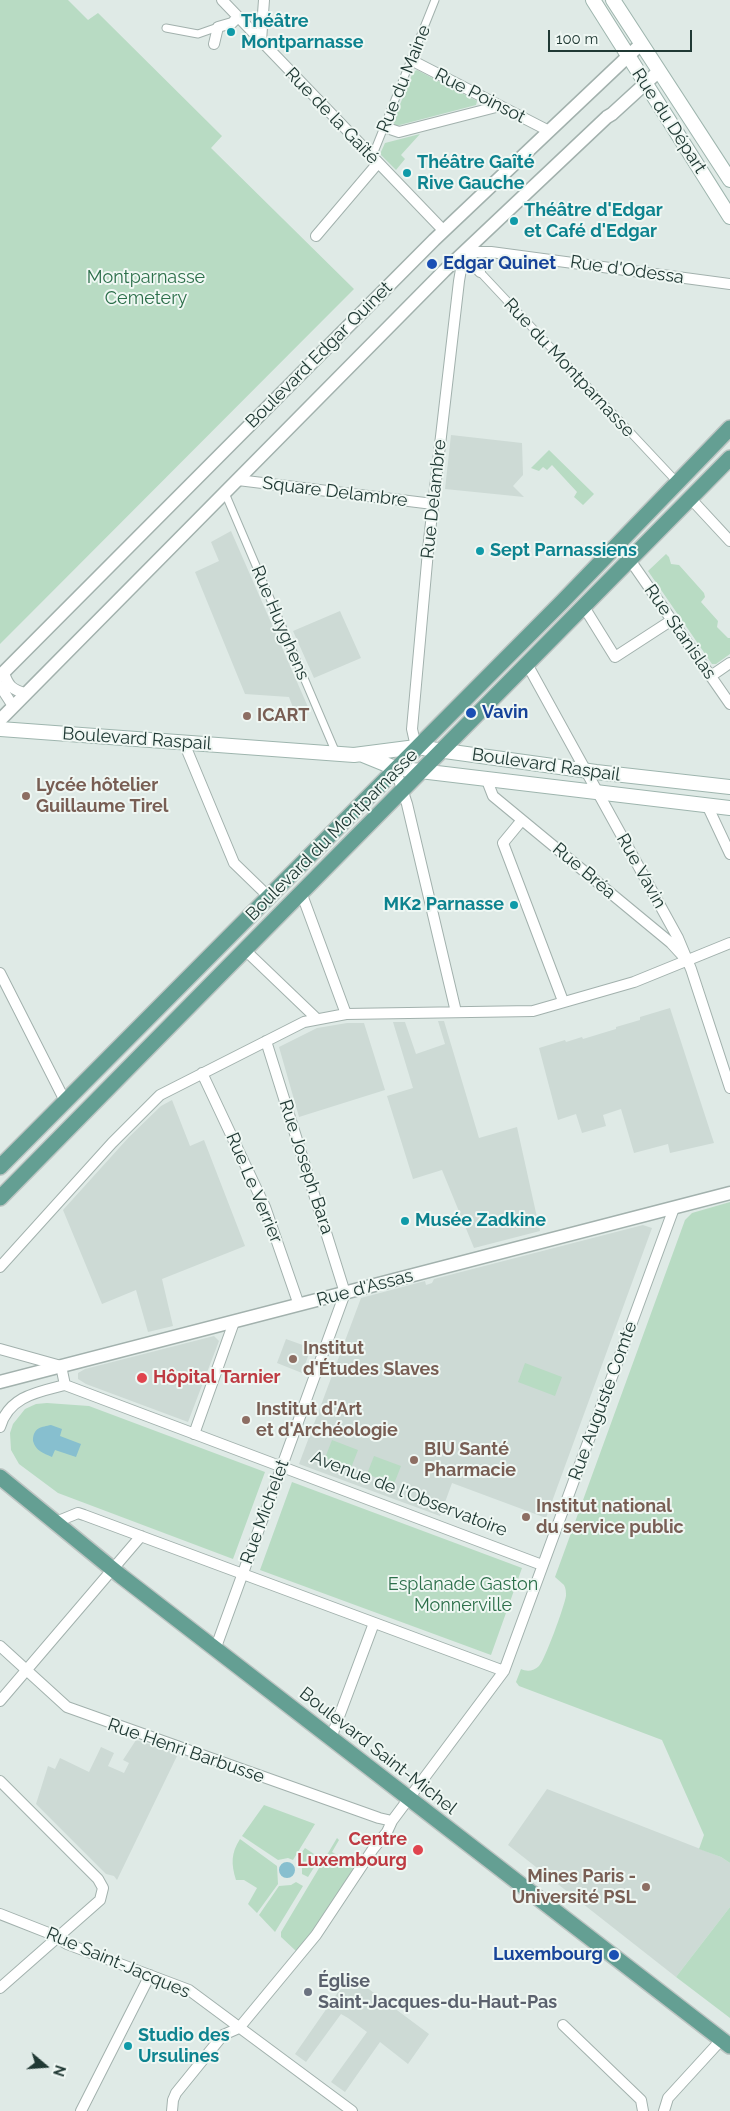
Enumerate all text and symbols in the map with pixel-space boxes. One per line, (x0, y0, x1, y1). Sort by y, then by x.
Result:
place label: Théâtre Montparnasse (241, 11, 364, 54)
scale bar (550, 20, 694, 52)
street label: Rue du Maine (373, 22, 435, 136)
marker: Théâtre Montparnasse (225, 26, 237, 38)
text: 100 m (556, 30, 598, 48)
street label: Rue de la Gaîté (280, 63, 384, 169)
street label: Rue Poinsot (431, 64, 529, 128)
street label: Rue du Départ (627, 65, 711, 177)
place label: Théâtre Gaîté Rive Gauche (417, 152, 534, 194)
marker: Théâtre Gaîté Rive Gauche (401, 167, 413, 179)
place label: Théâtre d'Edgar et Café d'Edgar (524, 200, 663, 242)
marker: Théâtre d'Edgar et Café d'Edgar (508, 215, 520, 227)
street label: Rue d'Odessa (569, 251, 685, 289)
place label: Edgar Quinet (443, 253, 556, 275)
marker: Edgar Quinet (425, 257, 439, 271)
park label: Montparnasse Cemetery (87, 267, 205, 310)
street label: Boulevard Edgar Quinet (241, 277, 397, 433)
street label: Rue du Montparnasse (499, 294, 639, 442)
street label: Rue Delambre (417, 438, 451, 560)
street label: Square Delambre (261, 472, 409, 512)
place label: Sept Parnassiens (490, 540, 637, 562)
marker: Sept Parnassiens (474, 545, 486, 557)
street label: Rue Huyghens (246, 563, 314, 683)
street label: Rue Stanislas (639, 581, 721, 683)
place label: Vavin (482, 702, 528, 724)
place label: ICART (257, 705, 309, 727)
marker: Vavin (464, 706, 478, 720)
marker: ICART (241, 710, 253, 722)
street label: Boulevard Raspail (62, 723, 212, 755)
street label: Boulevard Raspail (470, 744, 622, 786)
street label: Boulevard du Montparnasse (242, 745, 422, 925)
place label: Lycée hôtelier Guillaume Tirel (36, 775, 169, 818)
marker: Lycée hôtelier Guillaume Tirel (20, 790, 32, 802)
street label: Rue Vavin (612, 830, 670, 912)
street label: Rue Bréa (548, 838, 620, 904)
place label: MK2 Parnasse (384, 894, 504, 916)
marker: MK2 Parnasse (508, 899, 520, 911)
street label: Rue Joseph Bara (274, 1097, 338, 1237)
street label: Rue Le Verrier (221, 1129, 287, 1247)
place label: Musée Zadkine (415, 1210, 546, 1232)
marker: Musée Zadkine (399, 1215, 411, 1227)
street label: Rue d'Assas (314, 1265, 416, 1311)
street label: Rue Auguste Comte (564, 1319, 642, 1483)
place label: Institut d'Études Slaves (303, 1338, 439, 1380)
marker: Institut d'Études Slaves (287, 1353, 299, 1365)
place label: Hôpital Tarnier (153, 1367, 281, 1389)
marker: Hôpital Tarnier (135, 1371, 149, 1385)
place label: Institut d'Art et d'Archéologie (256, 1399, 398, 1442)
marker: Institut d'Art et d'Archéologie (240, 1414, 252, 1426)
place label: BIU Santé Pharmacie (424, 1439, 516, 1482)
street label: Avenue de l'Observatoire (308, 1447, 510, 1541)
marker: BIU Santé Pharmacie (408, 1454, 420, 1466)
street label: Rue Michelet (236, 1457, 294, 1567)
place label: Institut national du service public (536, 1496, 684, 1538)
marker: Institut national du service public (520, 1511, 532, 1523)
park label: Esplanade Gaston Monnerville (388, 1574, 538, 1616)
street label: Boulevard Saint-Michel (295, 1683, 461, 1819)
street label: Rue Henri Barbusse (105, 1714, 267, 1788)
place label: Centre Luxembourg (297, 1829, 407, 1872)
marker: Centre Luxembourg (411, 1843, 425, 1857)
place label: Mines Paris - Université PSL (512, 1866, 636, 1908)
marker: Mines Paris - Université PSL (640, 1881, 652, 1893)
street label: Rue Saint-Jacques (43, 1923, 193, 2003)
place label: Luxembourg (493, 1944, 603, 1966)
marker: Luxembourg (607, 1948, 621, 1962)
place label: Église Saint-Jacques-du-Haut-Pas (318, 1971, 557, 2014)
marker: Église Saint-Jacques-du-Haut-Pas (302, 1986, 314, 1998)
place label: Studio des Ursulines (138, 2025, 230, 2068)
marker: Studio des Ursulines (122, 2040, 134, 2052)
north arrow (20, 2041, 70, 2091)
text: N (50, 2063, 69, 2078)

